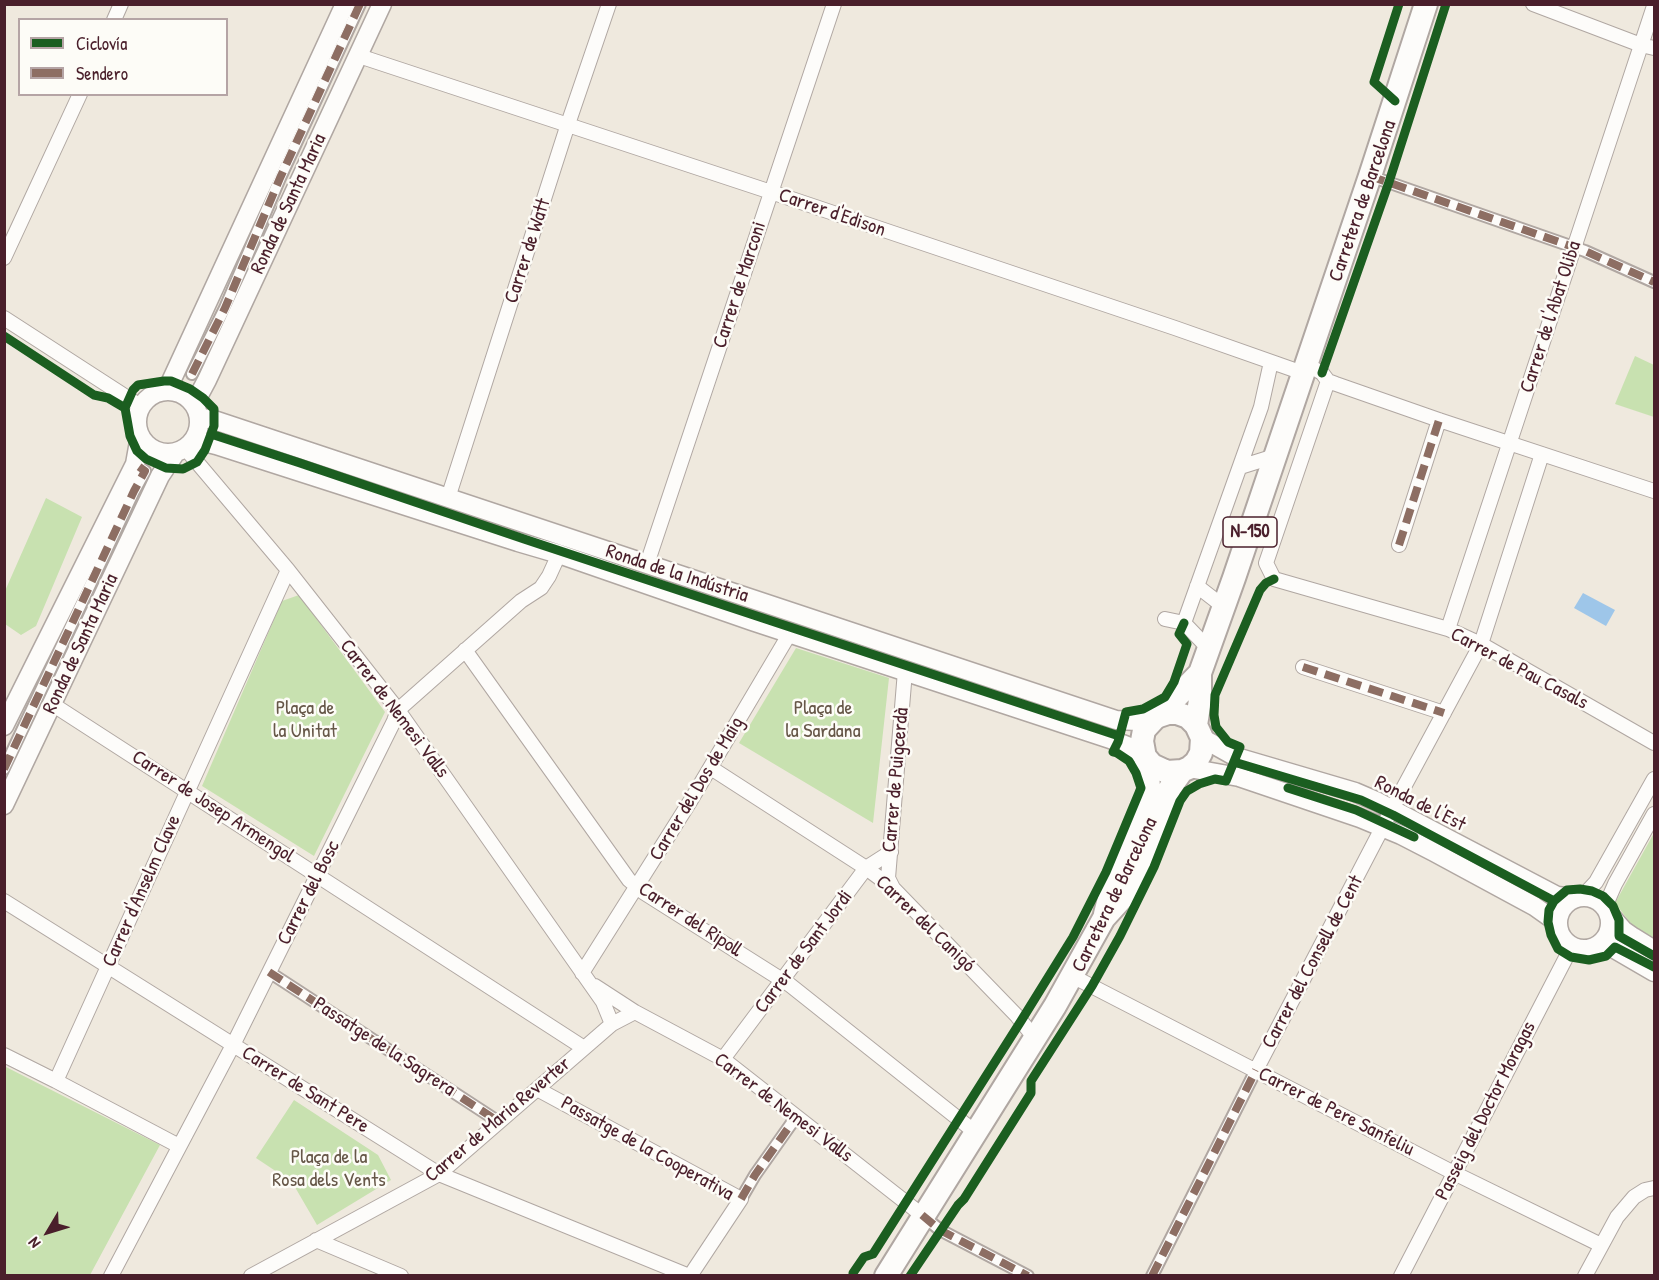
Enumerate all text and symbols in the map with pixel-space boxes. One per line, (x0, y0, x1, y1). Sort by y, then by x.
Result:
legend (18, 18, 228, 96)
text: Ciclovía (76, 31, 127, 56)
text: Sendero (76, 61, 128, 86)
street label: Carretera de Barcelona (1324, 117, 1402, 285)
street label: Ronda de Santa Maria (246, 130, 332, 278)
street label: Carrer d'Edison (775, 184, 889, 242)
street label: Carrer de Watt (500, 196, 556, 306)
street label: Carrer de Marconi (708, 219, 772, 351)
street label: Carrer de l'Abat Oliba (1515, 238, 1587, 396)
road number: N-150 (1223, 517, 1277, 547)
street label: Ronda de la Indústria (603, 540, 751, 608)
street label: Ronda de Santa Maria (38, 570, 124, 718)
street label: Carrer de Pau Casals (1446, 623, 1592, 715)
street label: Carrer de Nemesi Valls (334, 635, 454, 783)
park label: Plaça de la Unitat (273, 697, 337, 744)
park label: Plaça de la Sardana (786, 697, 860, 744)
street label: Carrer de Puigcerdà (878, 707, 914, 853)
street label: Carrer del Dos de Maig (645, 713, 749, 865)
street label: Carrer de Josep Armengol (127, 745, 299, 869)
street label: Ronda de l'Est (1371, 771, 1469, 837)
street label: Carrer d'Anselm Clave (98, 811, 186, 971)
street label: Carretera de Barcelona (1067, 814, 1163, 976)
street label: Carrer del Bosc (272, 837, 346, 949)
street label: Carrer del Canigó (870, 870, 980, 978)
street label: Carrer del Consell de Cent (1257, 871, 1369, 1053)
street label: Carrer del Ripoll (634, 878, 746, 962)
street label: Carrer de Sant Jordi (750, 886, 858, 1018)
street label: Passatge de la Sagrera (309, 992, 459, 1102)
street label: Passeig del Doctor Moragas (1431, 1018, 1541, 1204)
street label: Carrer de Sant Pere (237, 1041, 373, 1139)
street label: Carrer de Nemesi Valls (709, 1048, 857, 1168)
street label: Carrer de Maria Reverter (420, 1052, 576, 1188)
street label: Carrer de Pere Sanfeliu (1254, 1062, 1418, 1162)
street label: Passatge de la Cooperativa (557, 1092, 737, 1206)
park label: Plaça de la Rosa dels Vents (272, 1146, 386, 1193)
north arrow (18, 1202, 78, 1262)
text: N (23, 1233, 45, 1253)

